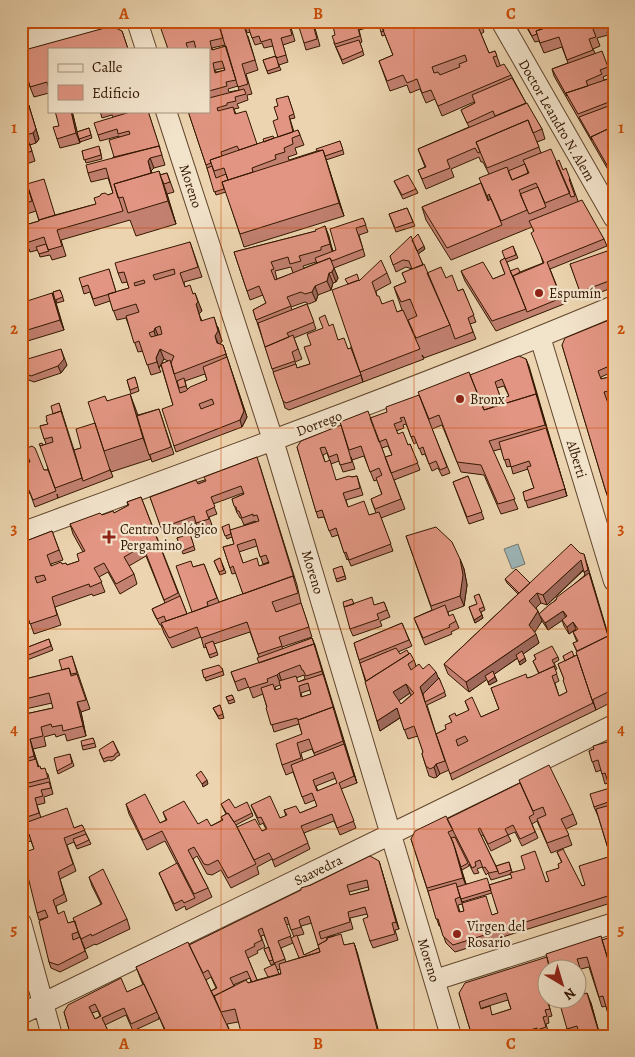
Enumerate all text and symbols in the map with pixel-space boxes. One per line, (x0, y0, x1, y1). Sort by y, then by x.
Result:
text: A (118, 3, 130, 25)
text: B (313, 3, 323, 25)
text: C (506, 3, 516, 25)
legend (48, 48, 210, 112)
street label: Doctor Leandro N. Alem (514, 56, 600, 185)
text: Calle (92, 57, 123, 77)
text: Edificio (92, 83, 140, 103)
text: 1 (11, 117, 17, 139)
text: 1 (618, 117, 624, 139)
street label: Moreno (175, 162, 206, 210)
place label: Espumín (549, 284, 601, 303)
marker: Espumín (533, 287, 545, 299)
text: 2 (10, 318, 18, 340)
text: 2 (617, 318, 625, 340)
place label: Bronx (470, 390, 505, 409)
marker: Bronx (454, 393, 466, 405)
street label: Dorrego (294, 406, 345, 441)
street label: Alberti (561, 437, 591, 480)
text: 3 (11, 518, 18, 540)
text: 3 (618, 518, 625, 540)
place label: Centro Urológico Pergamino (120, 520, 218, 555)
marker: Centro Urológico Pergamino (102, 530, 116, 544)
street label: Moreno (297, 548, 328, 596)
text: 4 (10, 719, 18, 741)
text: 4 (617, 719, 625, 741)
street label: Saavedra (291, 850, 346, 890)
place label: Virgen del Rosario (466, 917, 526, 952)
text: 5 (11, 919, 18, 941)
text: 5 (618, 919, 625, 941)
marker: Virgen del Rosario (451, 928, 463, 940)
street label: Moreno (413, 936, 444, 984)
north arrow (538, 960, 588, 1010)
text: N (560, 983, 580, 1004)
text: A (118, 1033, 130, 1055)
text: B (313, 1033, 323, 1055)
text: C (506, 1033, 516, 1055)

